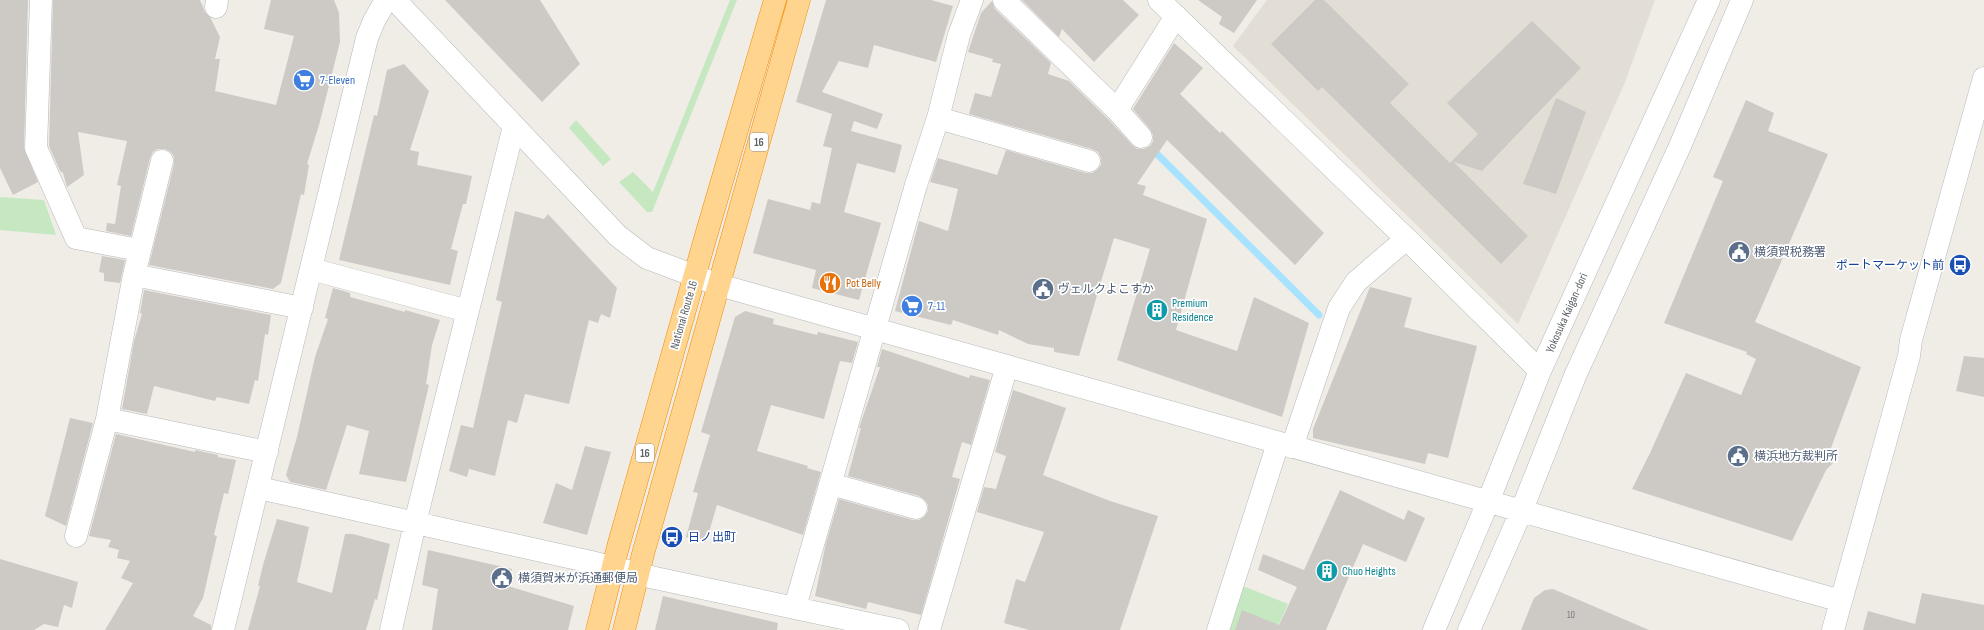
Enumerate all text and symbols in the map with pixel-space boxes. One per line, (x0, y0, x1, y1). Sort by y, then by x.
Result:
supermarket icon: 7-Eleven (291, 67, 317, 93)
place label: 7-Eleven (320, 73, 355, 88)
road number: 16 (750, 133, 768, 151)
public building icon: 横須賀税務署 (1726, 239, 1752, 265)
place label: 横須賀税務署 (1754, 245, 1826, 260)
bus stop icon: ポートマーケット前 (1947, 252, 1973, 278)
place label: ポートマーケット前 (1836, 258, 1944, 273)
restaurant icon: Pot Belly (817, 270, 843, 296)
street label: Yokosuka Kaigan-dori (1543, 271, 1591, 355)
place label: Pot Belly (846, 276, 881, 291)
public building icon: ヴェルクよこすか (1030, 276, 1056, 302)
street label: National Route 16 (667, 279, 701, 351)
place label: ヴェルクよこすか (1058, 282, 1154, 297)
supermarket icon: 7-11 (899, 293, 925, 319)
place label: Premium Residence (1172, 296, 1213, 325)
building icon: Premium Residence (1144, 297, 1170, 323)
place label: 7-11 (928, 299, 946, 314)
public building icon: 横浜地方裁判所 (1725, 443, 1751, 469)
road number: 16 (636, 444, 654, 462)
place label: 横浜地方裁判所 (1754, 449, 1838, 464)
bus stop icon: 日ノ出町 (659, 524, 685, 550)
place label: 日ノ出町 (688, 530, 736, 545)
building icon: Chuo Heights (1314, 558, 1340, 584)
place label: Chuo Heights (1342, 564, 1396, 579)
public building icon: 横須賀米が浜通郵便局 (489, 565, 515, 591)
place label: 横須賀米が浜通郵便局 (518, 571, 638, 586)
house number: 10 (1567, 609, 1575, 621)

